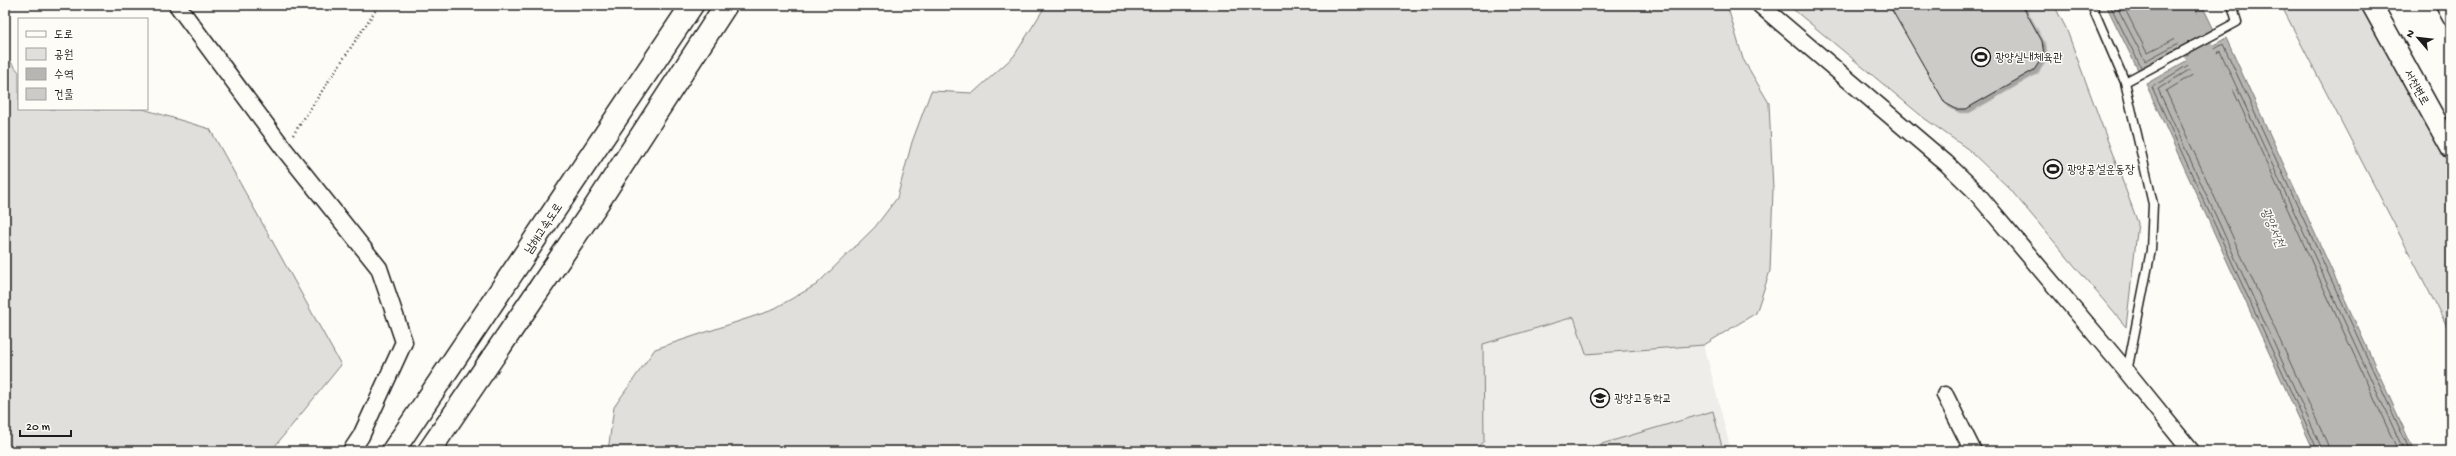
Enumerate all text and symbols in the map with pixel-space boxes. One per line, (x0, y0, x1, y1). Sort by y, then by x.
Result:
legend (18, 18, 148, 110)
north arrow (2398, 18, 2438, 58)
text: N (2404, 28, 2418, 40)
text: 도로 (54, 29, 73, 43)
sports icon: 광양실내체육관 (1970, 46, 1992, 68)
text: 공원 (54, 49, 73, 63)
place label: 광양실내체육관 (1995, 52, 2063, 66)
text: 수역 (54, 68, 74, 83)
street label: 서천변로 (2400, 68, 2431, 108)
text: 건물 (54, 89, 74, 103)
sports icon: 광양공설운동장 (2042, 158, 2064, 180)
place label: 광양공설운동장 (2067, 163, 2135, 178)
street label: 남해고속도로 (523, 201, 567, 257)
water label: 광양서천 (2257, 206, 2287, 252)
school or university icon: 광양고등학교 (1589, 387, 1611, 409)
place label: 광양고등학교 (1614, 393, 1672, 407)
scale bar (20, 412, 71, 438)
text: 20 m (26, 421, 51, 435)

